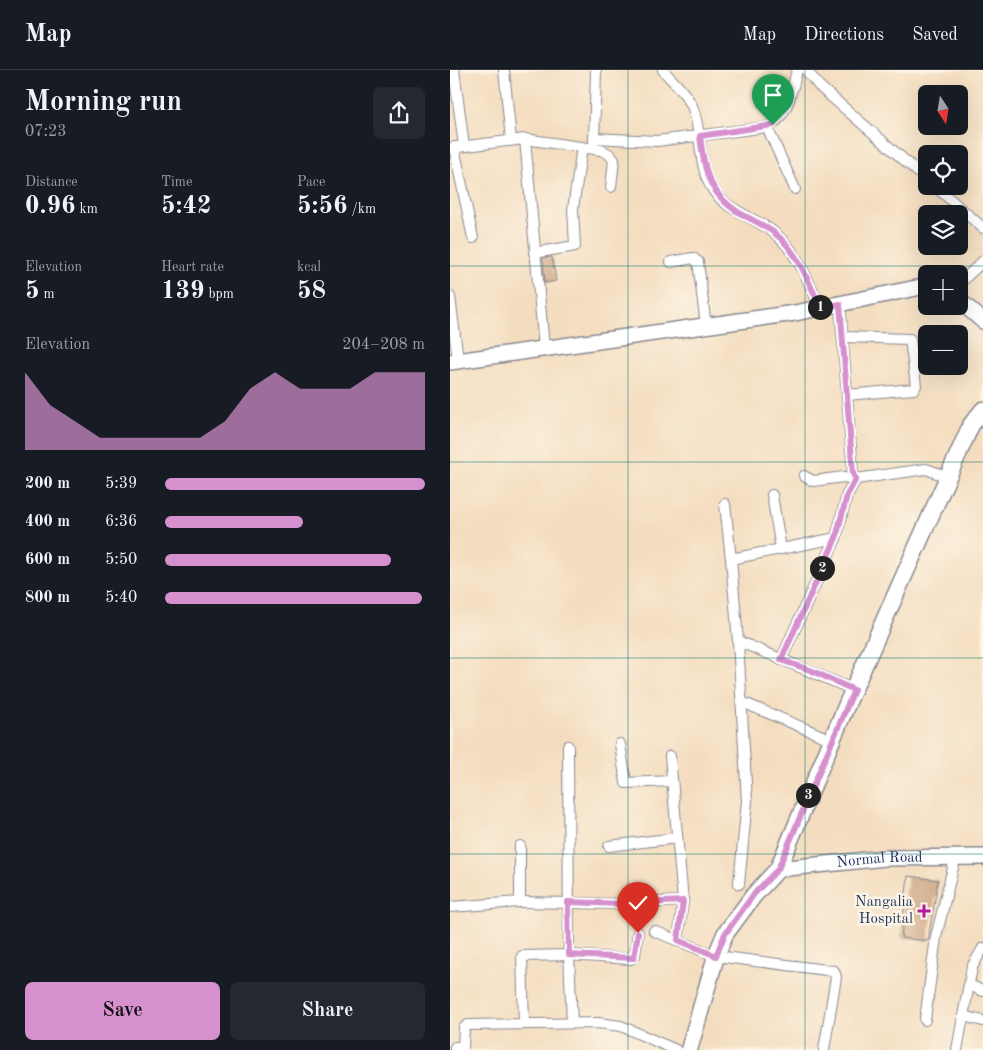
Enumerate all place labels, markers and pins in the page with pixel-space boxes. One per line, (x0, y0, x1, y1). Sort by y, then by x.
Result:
pin (752, 74, 794, 125)
pin: 1 (808, 294, 832, 320)
pin: 2 (810, 556, 834, 580)
pin: 3 (796, 782, 820, 808)
pin (617, 882, 659, 933)
place label: Nangalia Hospital (855, 895, 914, 927)
marker: Nangalia Hospital (917, 904, 931, 918)

